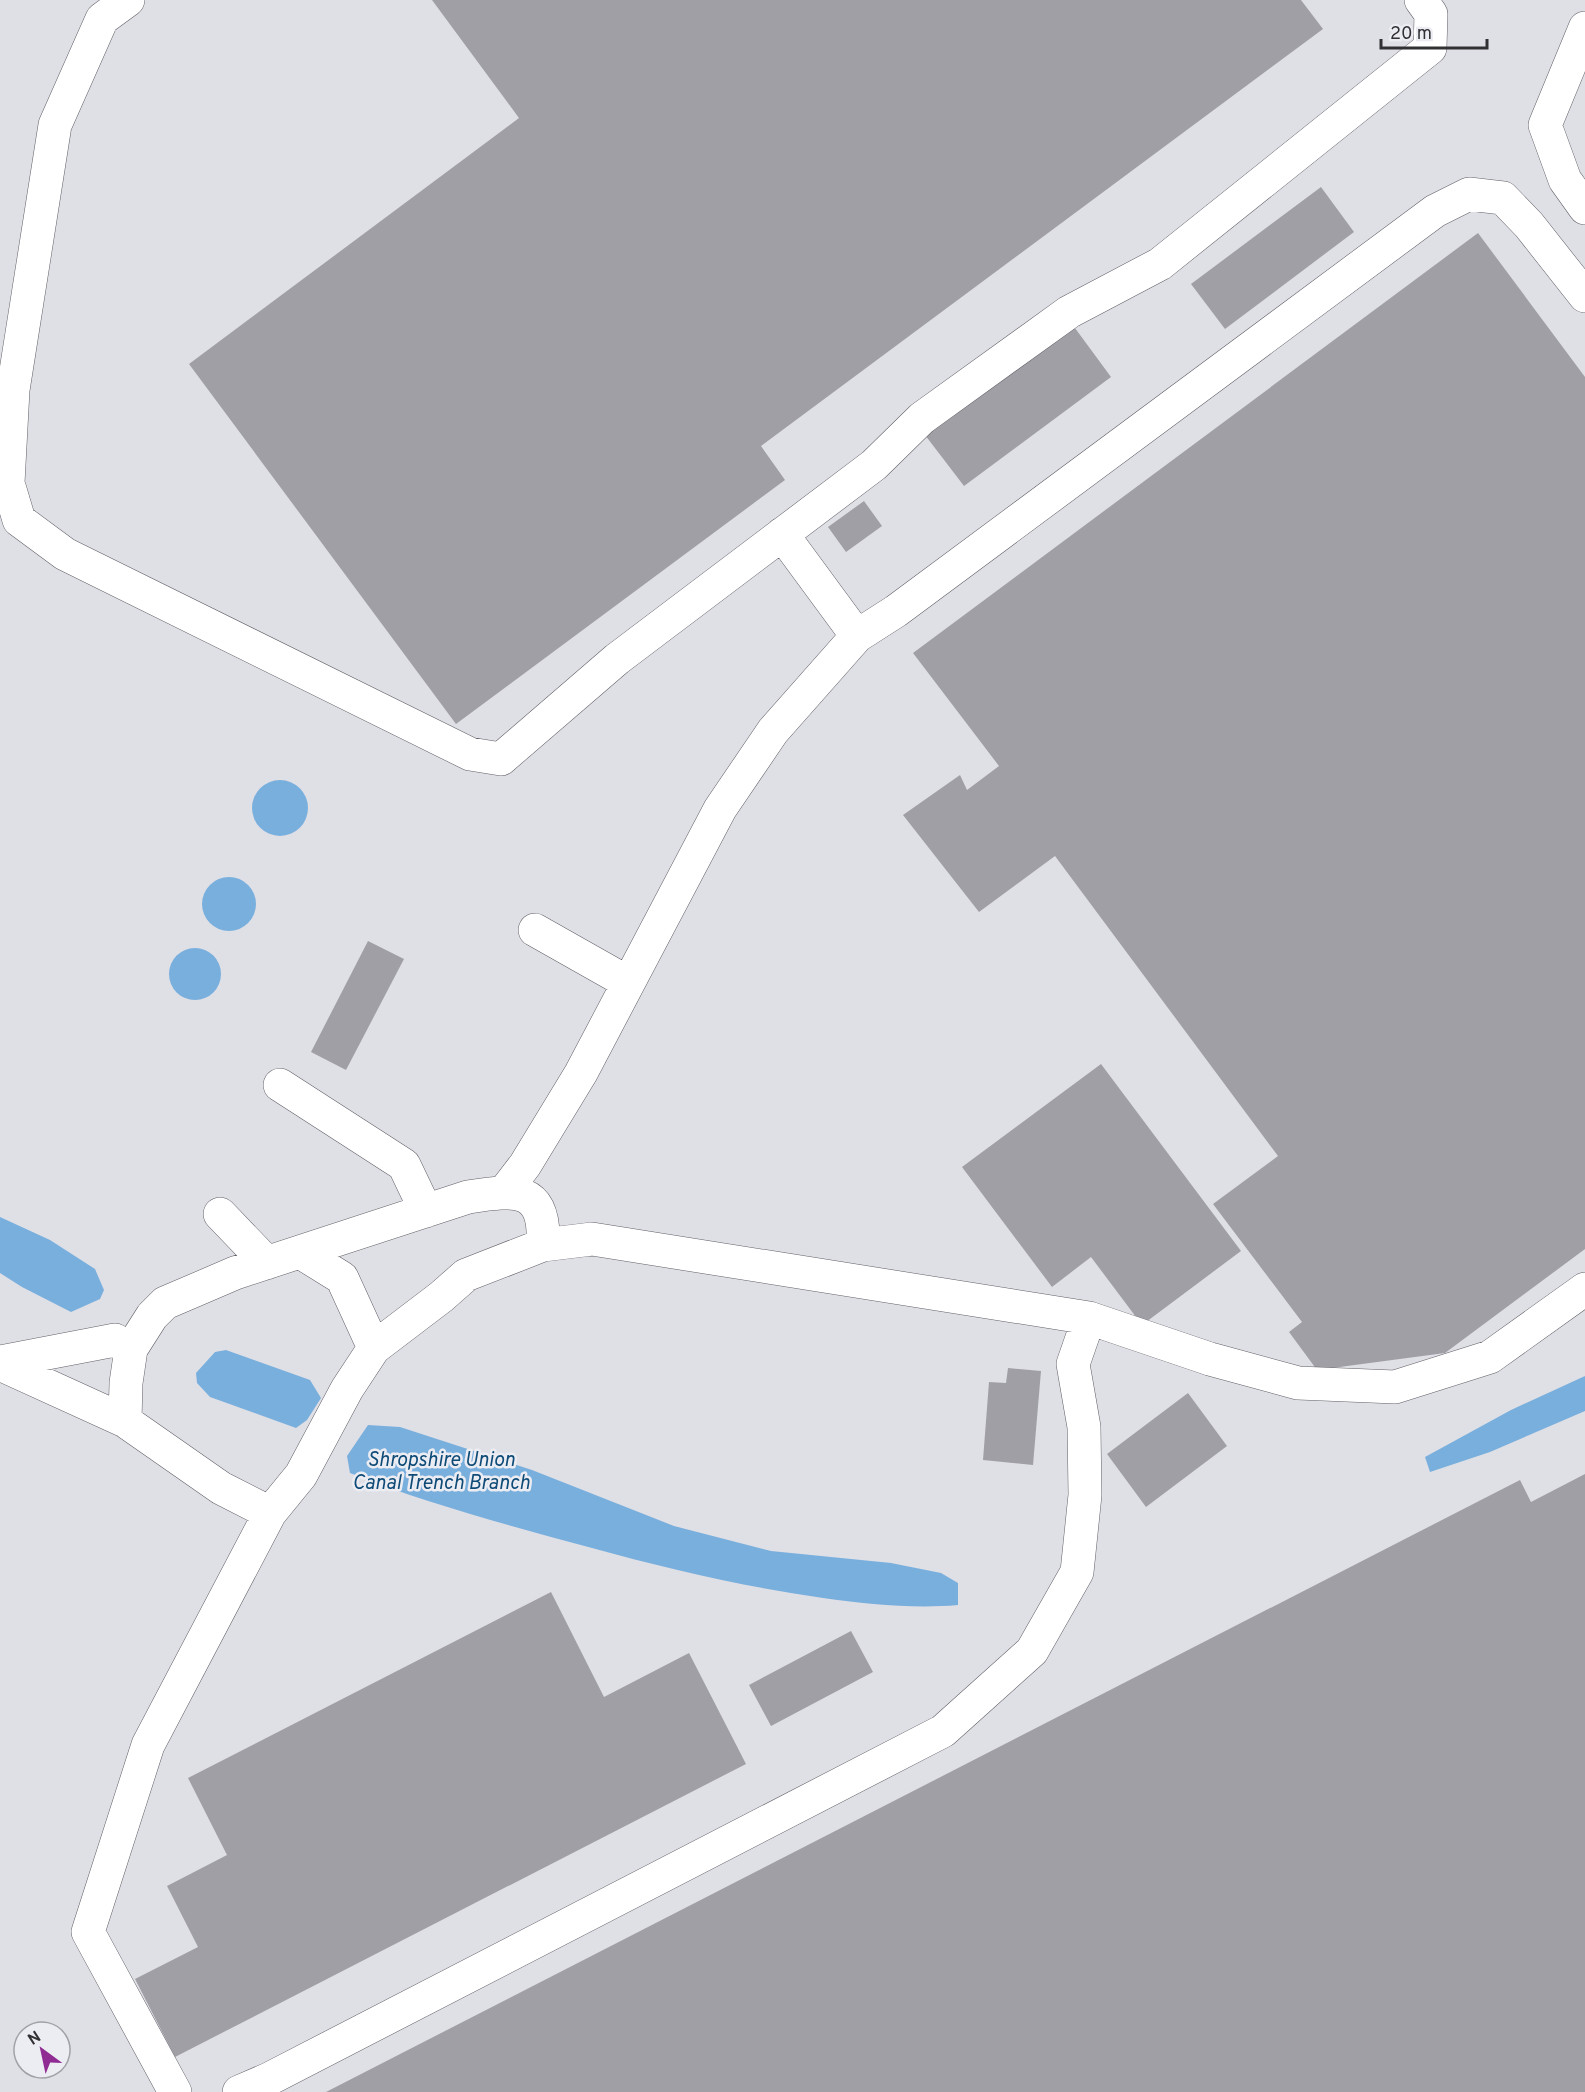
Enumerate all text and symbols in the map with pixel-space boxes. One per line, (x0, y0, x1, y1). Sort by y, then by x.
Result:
scale bar (1381, 12, 1488, 50)
text: 20 m (1390, 23, 1432, 46)
water label: Shropshire Union Canal Trench Branch (352, 1448, 530, 1497)
north arrow (12, 2020, 72, 2080)
text: N (25, 2028, 45, 2051)

